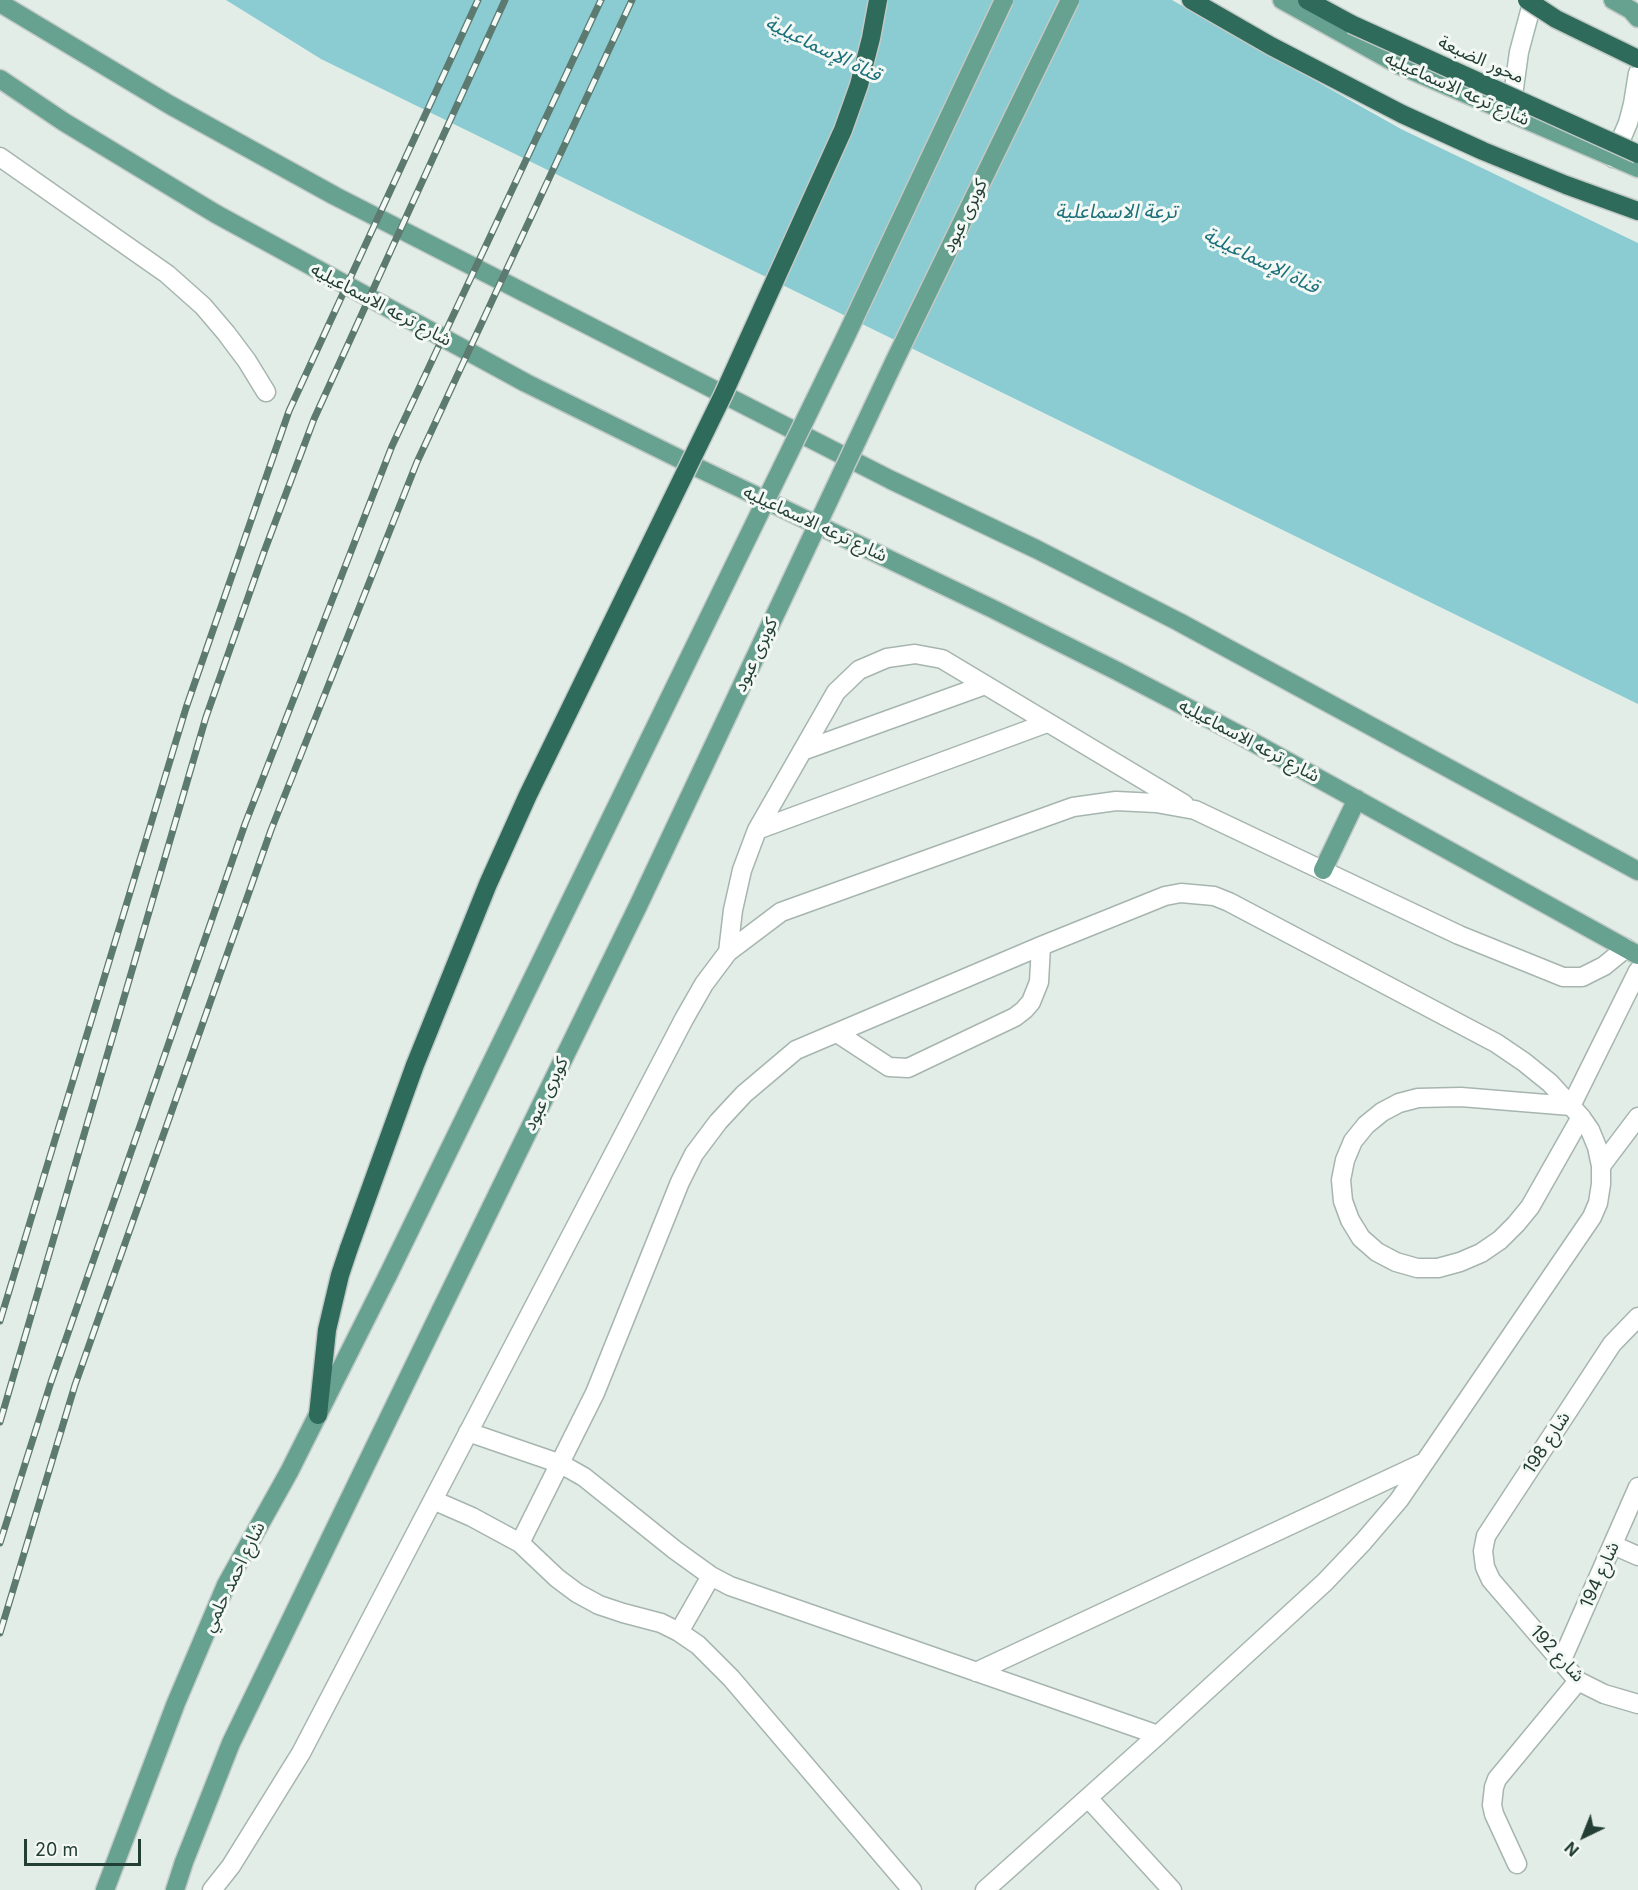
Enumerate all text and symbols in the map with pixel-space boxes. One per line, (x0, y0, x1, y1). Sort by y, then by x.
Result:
water label: قناة الإسماعيلية (761, 11, 885, 87)
street label: محور الضبعة (1435, 32, 1527, 88)
street label: شارع ترعه الاسماعيليه (1381, 47, 1533, 131)
street label: كوبرى عبود (938, 176, 992, 256)
water label: ترعة الاسماعلية (1055, 200, 1177, 224)
water label: قناة الإسماعيلية (1199, 223, 1323, 299)
street label: شارع ترعه الاسماعيليه (307, 259, 455, 351)
street label: شارع ترعه الاسماعيليه (740, 481, 890, 567)
street label: كوبرى عبود (730, 615, 782, 695)
street label: شارع ترعه الاسماعيليه (1175, 695, 1323, 787)
street label: كوبرى عبود (519, 1054, 573, 1134)
street label: شارع 198 (1519, 1408, 1575, 1478)
street label: شارع احمد حلمي (198, 1518, 270, 1636)
street label: شارع 194 (1576, 1539, 1624, 1611)
street label: شارع 192 (1525, 1621, 1589, 1687)
north arrow (1554, 1806, 1614, 1866)
scale bar (27, 1827, 144, 1865)
text: N (1560, 1838, 1583, 1861)
text: 20 m (35, 1839, 78, 1860)

